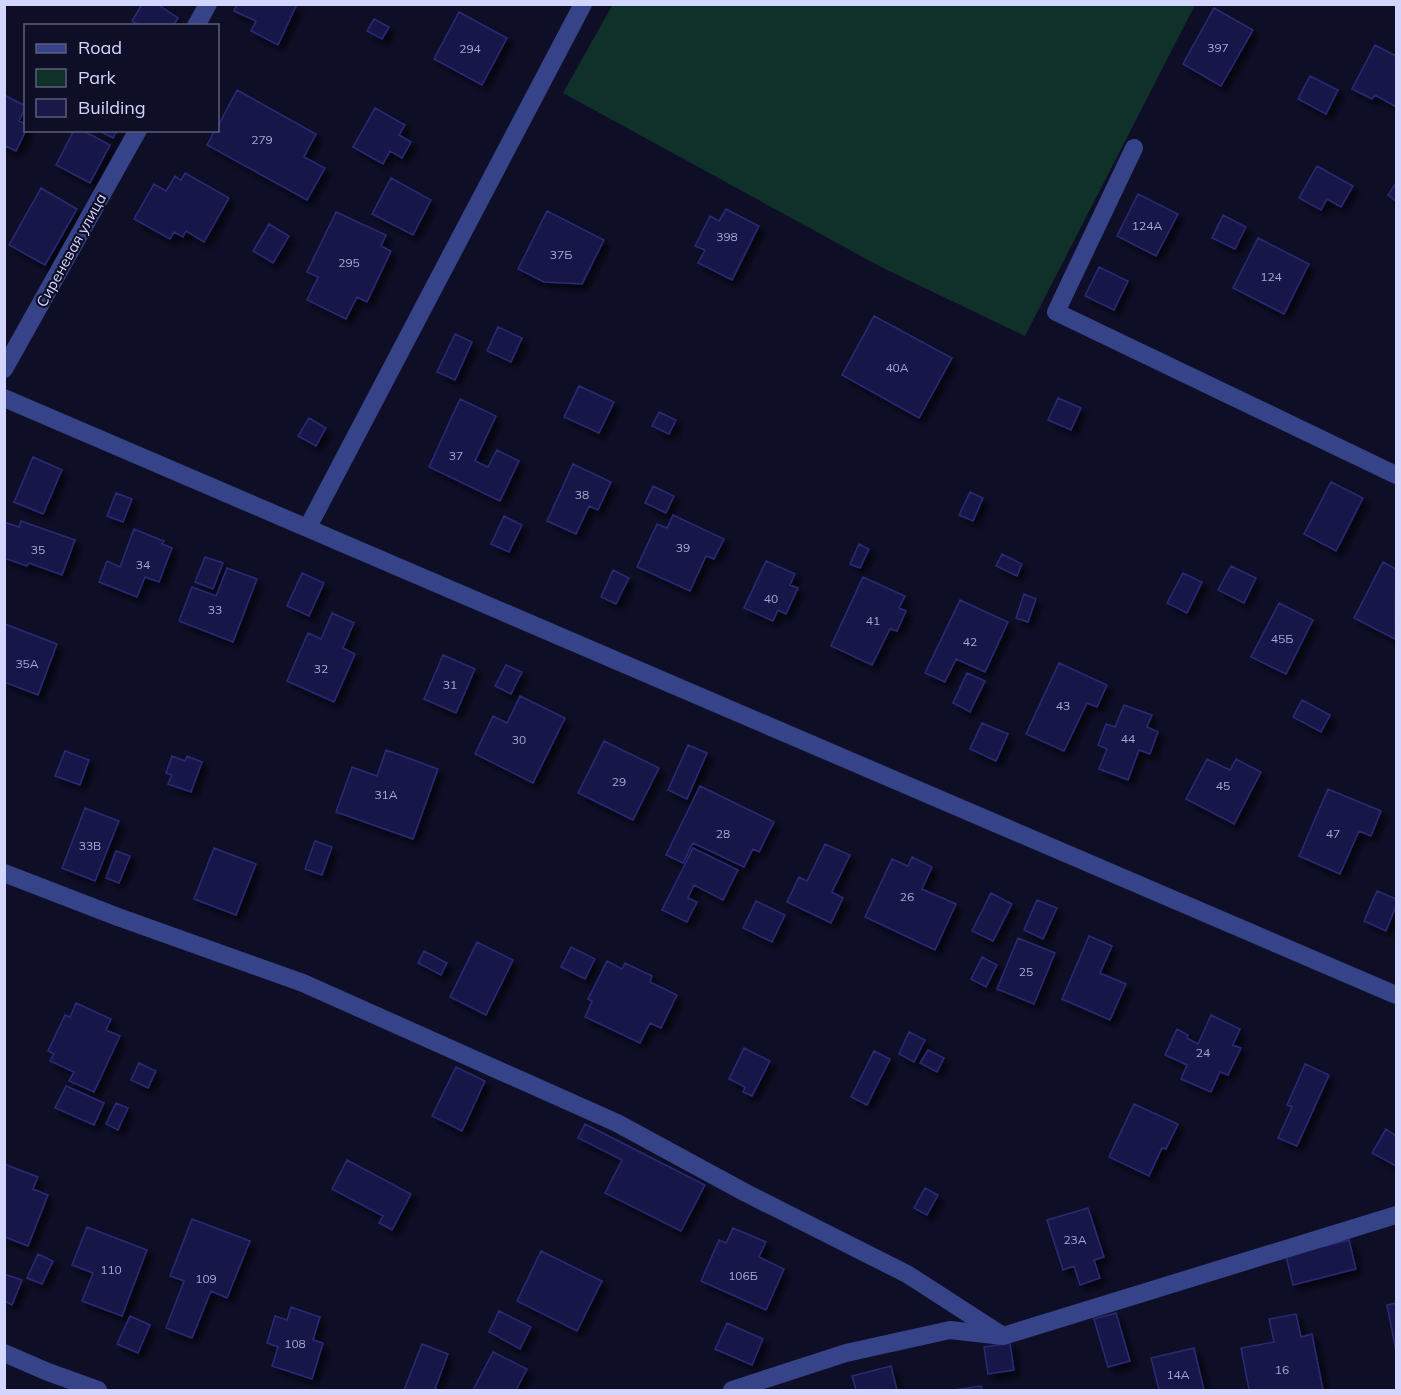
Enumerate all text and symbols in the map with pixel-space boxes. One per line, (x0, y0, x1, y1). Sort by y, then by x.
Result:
legend (24, 24, 219, 132)
text: Road (78, 36, 122, 59)
house number: 397 (1207, 40, 1229, 55)
house number: 294 (459, 41, 481, 56)
text: Park (78, 66, 117, 89)
text: Building (78, 96, 146, 119)
house number: 279 (251, 132, 273, 147)
street label: Сиреневая улица (32, 190, 110, 310)
house number: 124А (1132, 218, 1162, 233)
house number: 398 (716, 229, 738, 244)
house number: 37Б (550, 247, 572, 262)
house number: 295 (338, 255, 360, 270)
house number: 124 (1260, 269, 1282, 284)
house number: 40А (885, 360, 909, 375)
house number: 37 (449, 448, 463, 463)
house number: 38 (575, 487, 589, 502)
house number: 39 (676, 540, 690, 555)
house number: 35 (31, 542, 45, 557)
house number: 34 (136, 557, 150, 572)
house number: 40 (764, 591, 778, 606)
house number: 33 (208, 602, 222, 617)
house number: 41 (866, 613, 880, 628)
house number: 45Б (1271, 631, 1293, 646)
house number: 42 (963, 634, 977, 649)
house number: 35А (15, 656, 39, 671)
house number: 32 (314, 661, 328, 676)
house number: 31 (443, 677, 457, 692)
house number: 43 (1056, 698, 1070, 713)
house number: 44 (1121, 731, 1135, 746)
house number: 30 (512, 732, 526, 747)
house number: 29 (612, 774, 626, 789)
house number: 45 (1216, 778, 1230, 793)
house number: 31А (374, 787, 398, 802)
house number: 28 (716, 826, 730, 841)
house number: 47 (1326, 826, 1340, 841)
house number: 33В (79, 838, 101, 853)
house number: 26 (900, 889, 914, 904)
house number: 25 (1019, 964, 1033, 979)
house number: 24 (1196, 1045, 1210, 1060)
house number: 23А (1063, 1232, 1087, 1247)
house number: 110 (100, 1262, 122, 1277)
house number: 106Б (728, 1268, 758, 1283)
house number: 109 (195, 1271, 217, 1286)
house number: 108 (284, 1336, 306, 1351)
house number: 16 (1275, 1362, 1289, 1377)
house number: 14А (1166, 1367, 1190, 1382)

